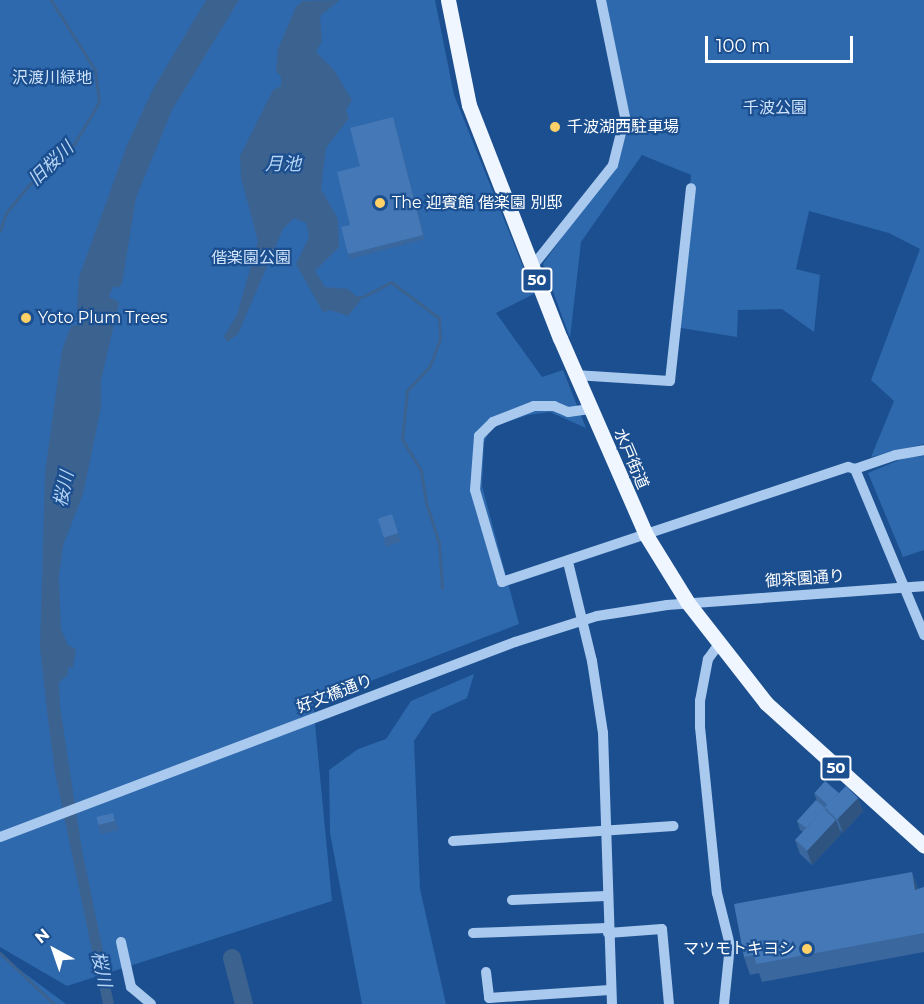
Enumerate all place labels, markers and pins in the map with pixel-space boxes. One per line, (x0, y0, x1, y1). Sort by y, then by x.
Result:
place label: 千波湖西駐車場 (567, 117, 679, 137)
marker: 千波湖西駐車場 (548, 120, 562, 134)
place label: The 迎賓館 偕楽園 別邸 (392, 193, 562, 213)
marker: The 迎賓館 偕楽園 別邸 (373, 196, 387, 210)
place label: Yoto Plum Trees (38, 308, 168, 328)
marker: Yoto Plum Trees (19, 311, 33, 325)
place label: マツモトキヨシ (683, 939, 795, 959)
marker: マツモトキヨシ (800, 942, 814, 956)

